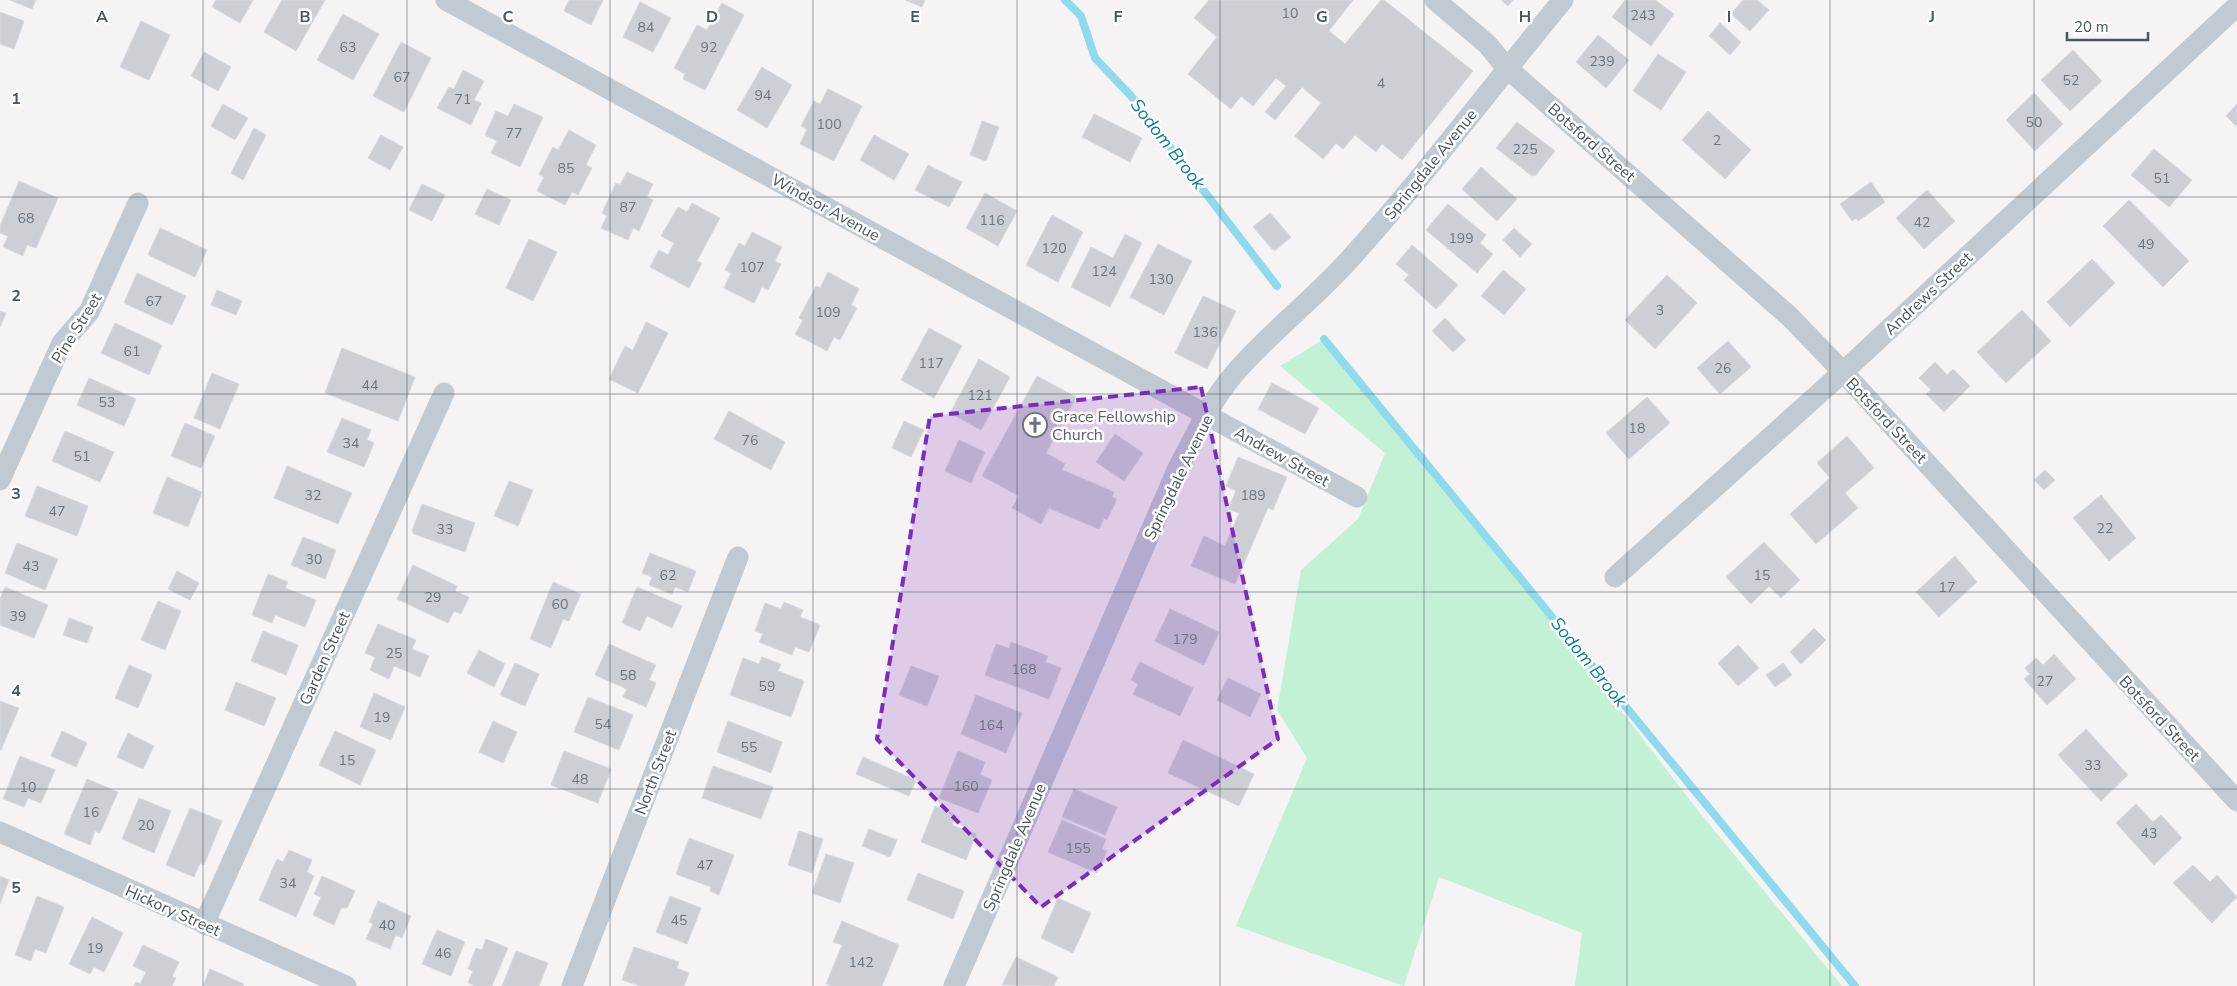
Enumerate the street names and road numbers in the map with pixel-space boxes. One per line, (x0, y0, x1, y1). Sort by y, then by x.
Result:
street label: Botsford Street (1543, 98, 1640, 187)
street label: Springdale Avenue (1379, 105, 1482, 225)
street label: Windsor Avenue (767, 169, 884, 247)
street label: Andrews Street (1880, 247, 1978, 340)
street label: Pine Street (47, 289, 107, 368)
street label: Botsford Street (1841, 373, 1932, 469)
street label: Springdale Avenue (1139, 411, 1219, 544)
street label: Andrew Street (1230, 422, 1333, 492)
street label: Garden Street (294, 608, 356, 709)
street label: Botsford Street (2114, 671, 2205, 767)
street label: North Street (630, 726, 682, 818)
street label: Springdale Avenue (978, 780, 1052, 915)
street label: Hickory Street (121, 880, 224, 942)

